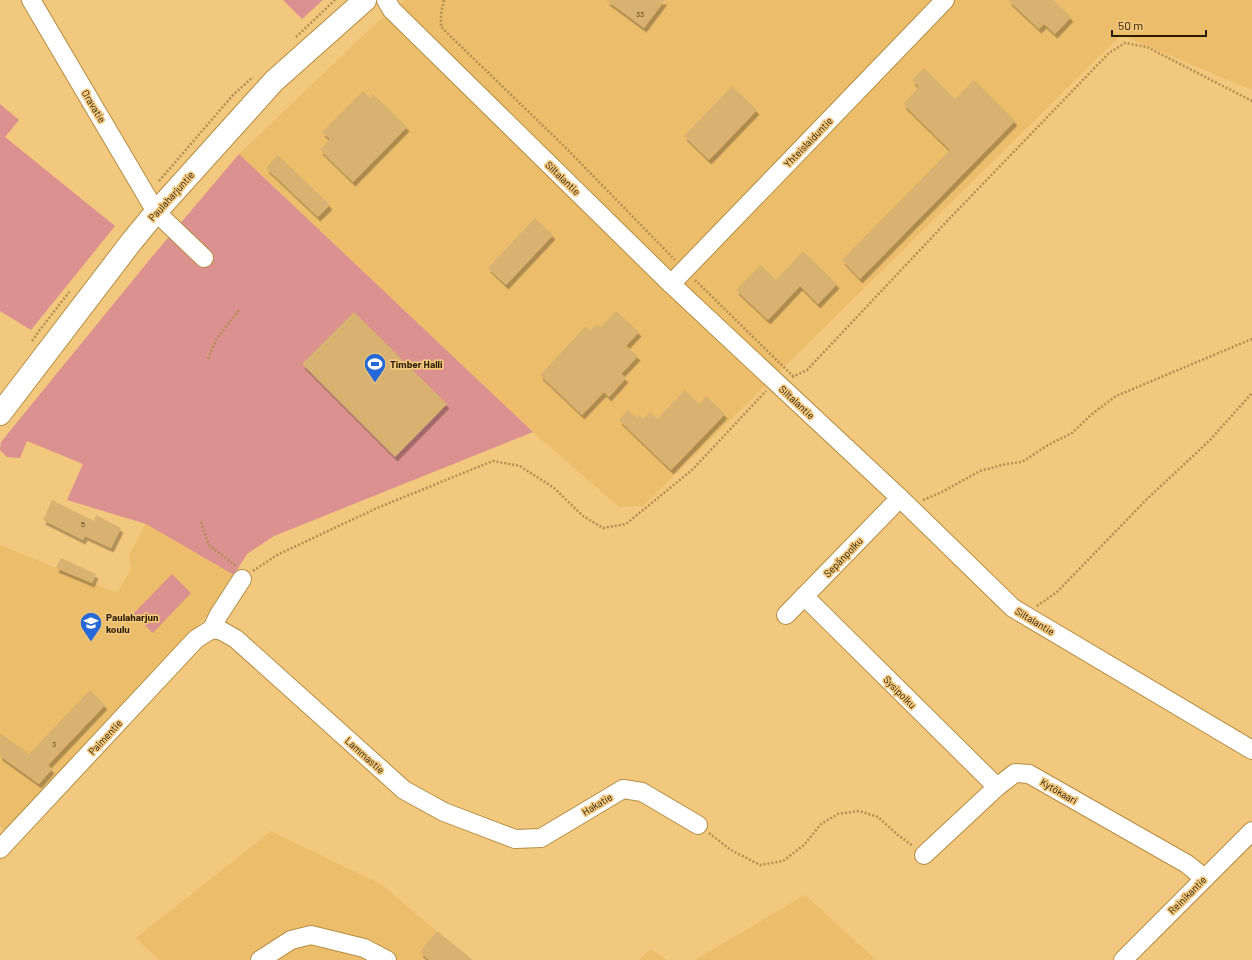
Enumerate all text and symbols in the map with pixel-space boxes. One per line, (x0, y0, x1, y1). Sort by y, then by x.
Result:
house number: 33 (636, 9, 644, 19)
scale bar (1112, 12, 1206, 38)
text: 50 m (1118, 18, 1143, 32)
street label: Oravatie (80, 87, 108, 125)
street label: Yhteislaiduntie (781, 114, 835, 170)
street label: Siltalantie (543, 158, 583, 198)
street label: Paulaharjuntie (146, 169, 196, 223)
sports icon: Timber Halli (362, 351, 388, 384)
place label: Timber Halli (390, 358, 443, 370)
street label: Siltalantie (777, 383, 817, 421)
house number: 5 (81, 519, 85, 529)
street label: Sepänpolku (821, 535, 865, 579)
street label: Siltalantie (1013, 605, 1057, 637)
school or university icon: Paulaharjun koulu (78, 610, 104, 643)
place label: Paulaharjun koulu (106, 611, 158, 635)
street label: Sysipolku (881, 673, 919, 711)
street label: Paimentie (86, 717, 124, 757)
street label: Lammastie (343, 734, 387, 776)
house number: 3 (52, 739, 56, 749)
street label: Kytökaari (1038, 776, 1080, 806)
street label: Hakatie (580, 790, 614, 818)
street label: Reinikantie (1165, 873, 1209, 917)

